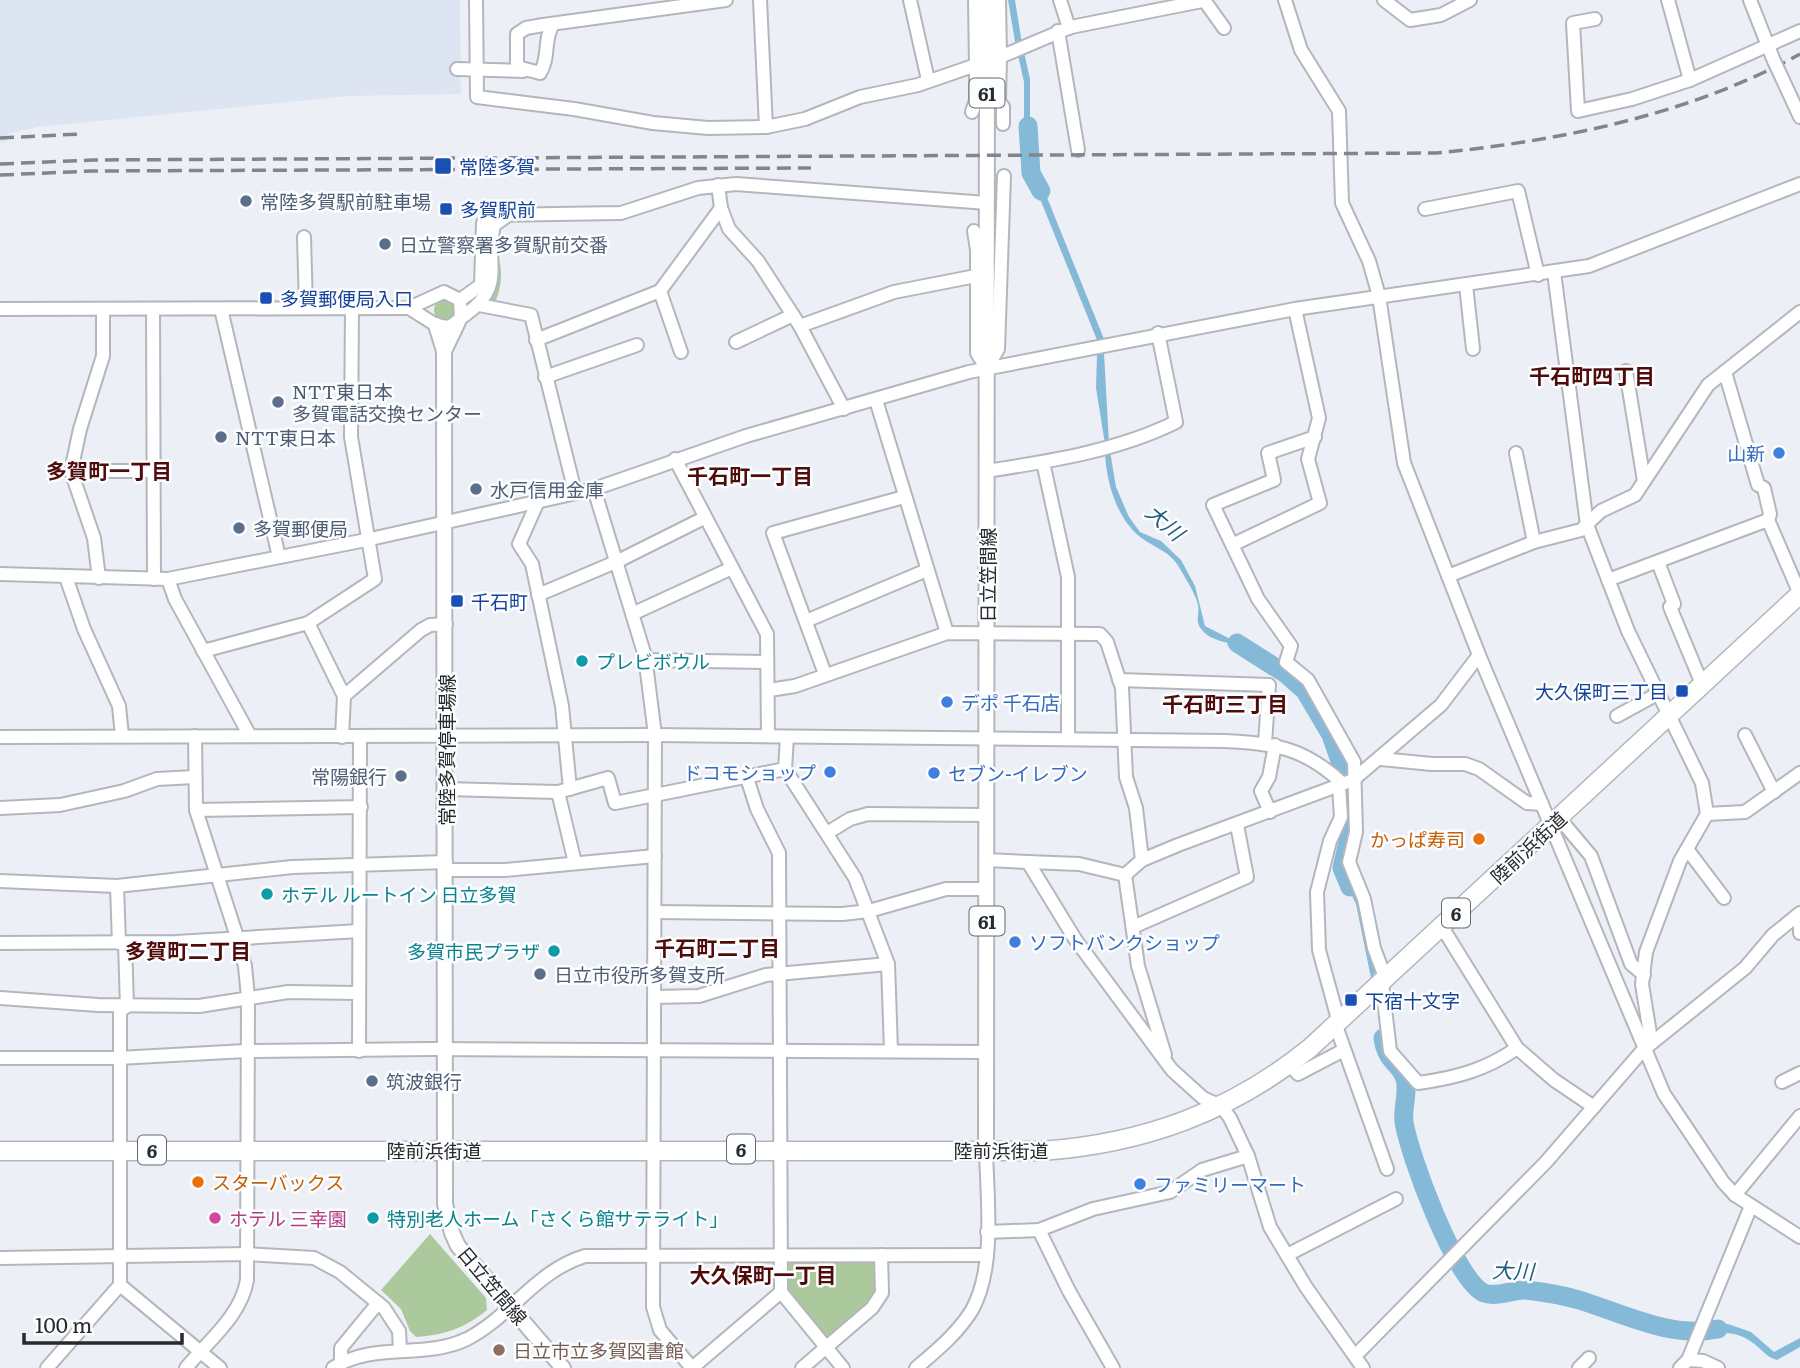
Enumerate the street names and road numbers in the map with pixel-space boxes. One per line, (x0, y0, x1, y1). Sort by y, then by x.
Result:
road number: 61 (970, 78, 1004, 108)
street label: 日立笠間線 (973, 527, 1001, 623)
street label: 常陸多賀停車場線 (432, 674, 460, 826)
street label: 陸前浜街道 (1484, 804, 1572, 890)
road number: 6 (1442, 898, 1470, 928)
road number: 61 (970, 906, 1004, 936)
road number: 6 (727, 1134, 755, 1164)
road number: 6 (138, 1135, 166, 1164)
street label: 陸前浜街道 (386, 1136, 482, 1164)
street label: 陸前浜街道 (953, 1136, 1049, 1164)
street label: 日立笠間線 (452, 1240, 534, 1330)

